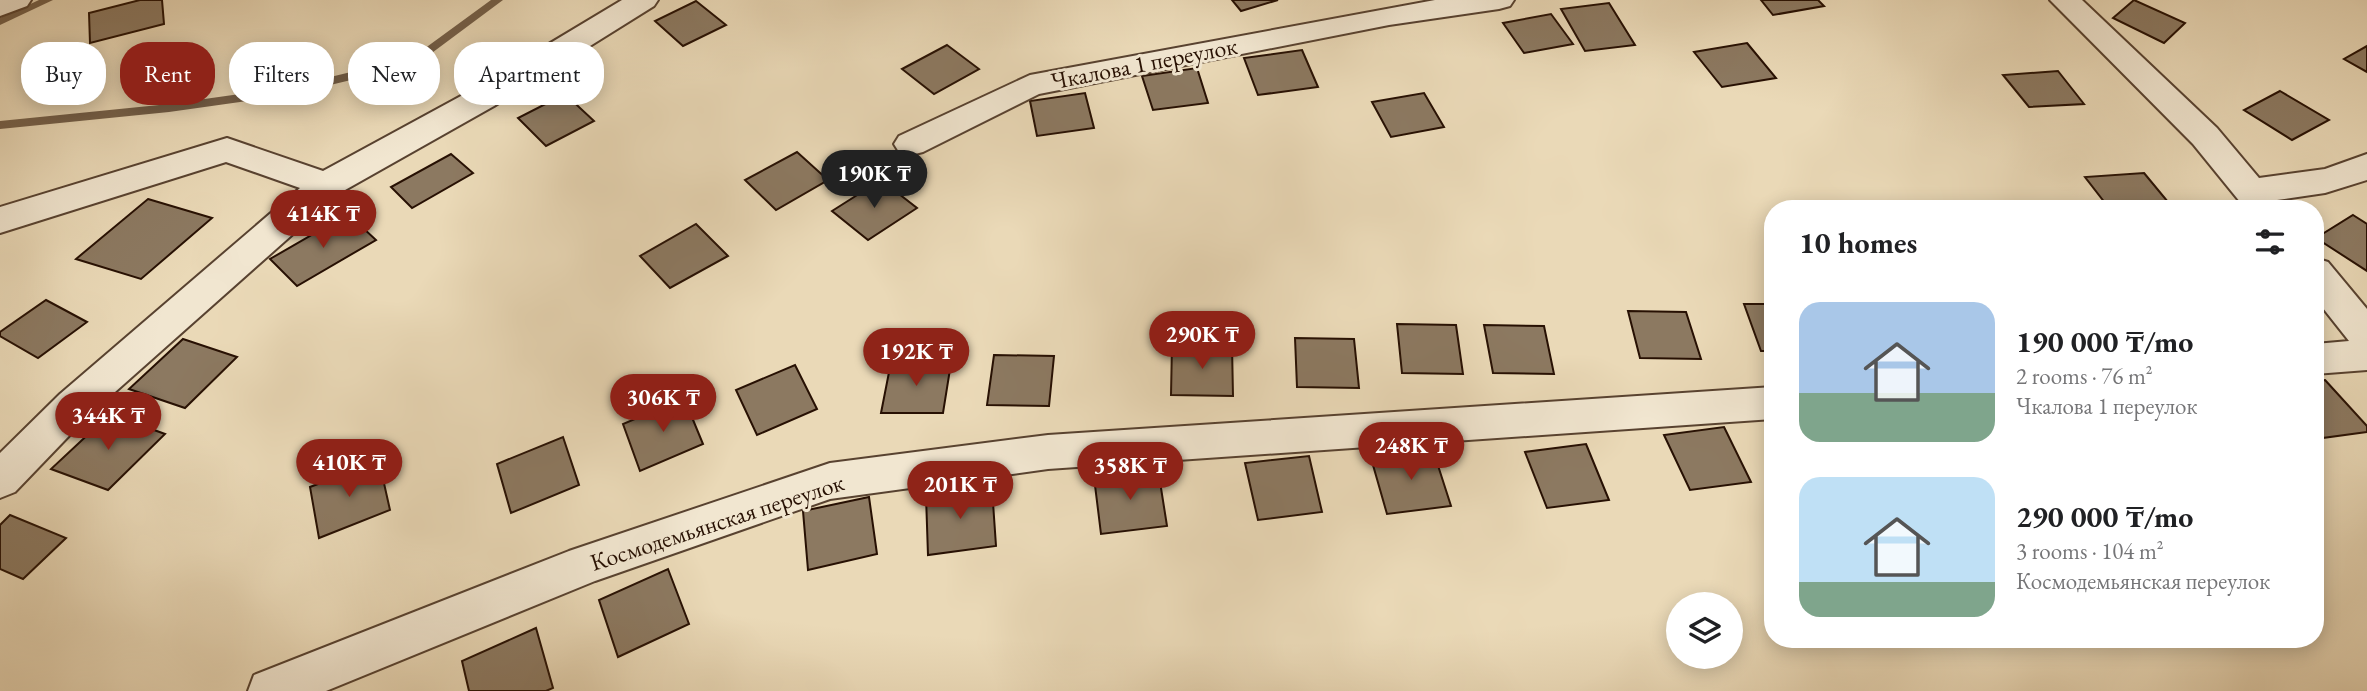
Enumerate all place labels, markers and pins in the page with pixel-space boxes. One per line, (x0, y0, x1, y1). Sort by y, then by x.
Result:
pin: 190K ₸ (817, 150, 931, 210)
pin: 414K ₸ (266, 190, 380, 250)
pin: 290K ₸ (1145, 312, 1259, 371)
pin: 192K ₸ (859, 328, 973, 388)
pin: 306K ₸ (606, 374, 720, 434)
pin: 344K ₸ (51, 392, 165, 452)
pin: 248K ₸ (1354, 422, 1468, 482)
pin: 410K ₸ (292, 440, 406, 499)
pin: 358K ₸ (1073, 442, 1187, 502)
pin: 201K ₸ (903, 462, 1017, 521)

